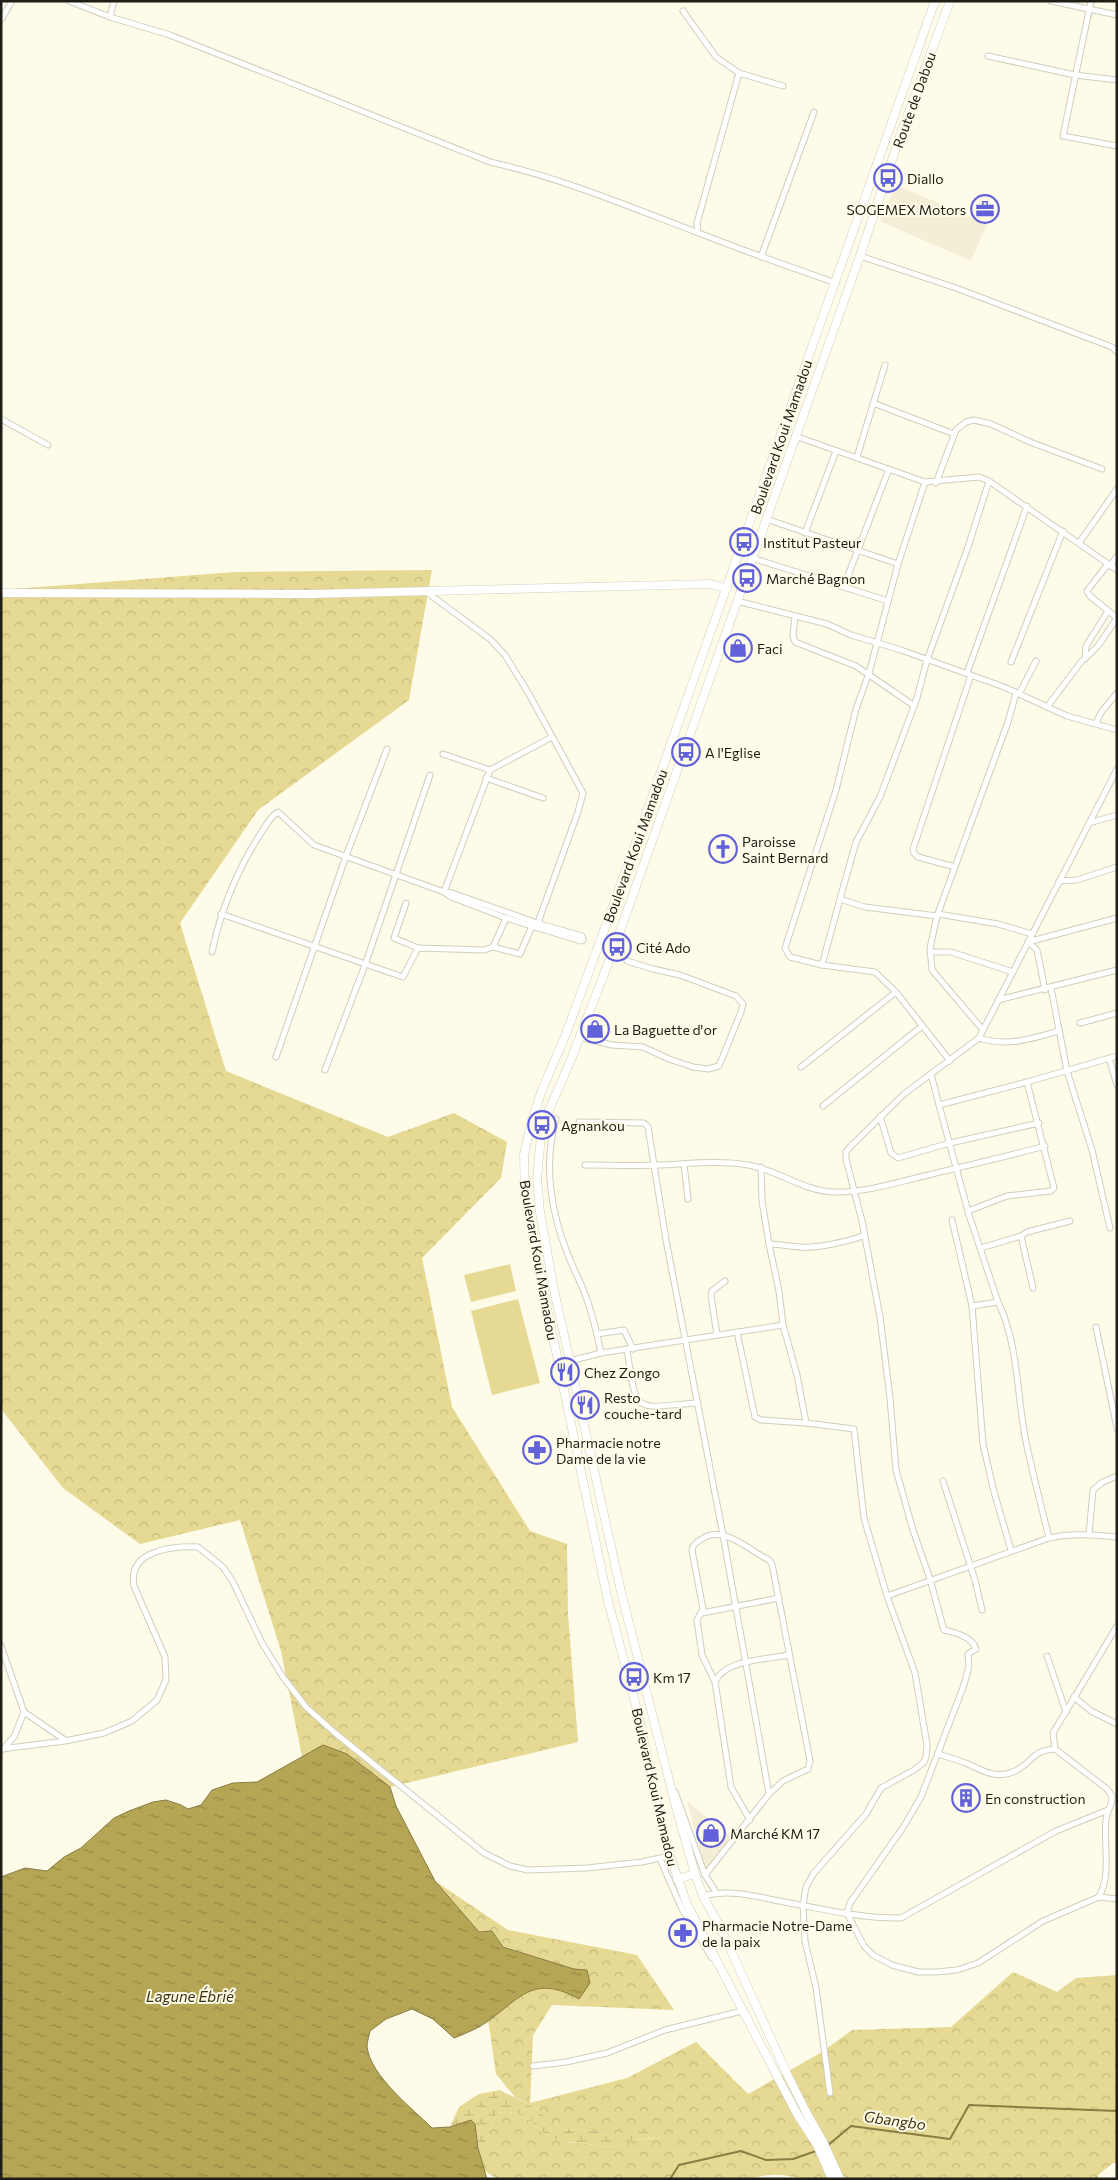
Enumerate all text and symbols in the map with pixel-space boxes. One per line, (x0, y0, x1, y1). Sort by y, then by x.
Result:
street label: Route de Dabou (889, 50, 939, 150)
bus stop icon: Diallo (873, 163, 903, 193)
place label: Diallo (907, 170, 944, 187)
office icon: SOGEMEX Motors (970, 194, 1000, 224)
place label: SOGEMEX Motors (847, 201, 966, 218)
street label: Boulevard Koui Mamadou (747, 358, 815, 516)
bus stop icon: Institut Pasteur (729, 527, 759, 557)
place label: Institut Pasteur (763, 534, 862, 551)
bus stop icon: Marché Bagnon (732, 563, 762, 593)
place label: Marché Bagnon (766, 570, 865, 587)
shop icon: Faci (723, 633, 753, 663)
place label: Faci (757, 640, 783, 657)
bus stop icon: A l'Eglise (671, 737, 701, 767)
place label: A l'Eglise (705, 744, 761, 761)
street label: Boulevard Koui Mamadou (599, 767, 671, 925)
place label: Paroisse Saint Bernard (742, 833, 828, 866)
church icon: Paroisse Saint Bernard (708, 834, 738, 864)
bus stop icon: Cité Ado (602, 932, 632, 962)
place label: Cité Ado (636, 939, 691, 956)
shop icon: La Baguette d'or (580, 1014, 610, 1044)
place label: La Baguette d'or (614, 1021, 718, 1038)
bus stop icon: Agnankou (527, 1110, 557, 1140)
place label: Agnankou (561, 1117, 625, 1134)
street label: Boulevard Koui Mamadou (517, 1179, 561, 1341)
restaurant icon: Chez Zongo (550, 1357, 580, 1387)
place label: Chez Zongo (584, 1364, 660, 1381)
place label: Resto couche-tard (604, 1389, 682, 1422)
restaurant icon: Resto couche-tard (570, 1390, 600, 1420)
place label: Pharmacie notre Dame de la vie (556, 1434, 661, 1467)
pharmacy icon: Pharmacie notre Dame de la vie (522, 1435, 552, 1465)
bus stop icon: Km 17 (619, 1662, 649, 1692)
place label: Km 17 (653, 1669, 691, 1686)
street label: Boulevard Koui Mamadou (628, 1706, 682, 1868)
building icon: En construction (951, 1783, 981, 1813)
place label: En construction (985, 1790, 1085, 1807)
shop icon: Marché KM 17 (696, 1818, 726, 1848)
place label: Marché KM 17 (730, 1825, 820, 1842)
place label: Pharmacie Notre-Dame de la paix (702, 1917, 852, 1950)
pharmacy icon: Pharmacie Notre-Dame de la paix (668, 1918, 698, 1948)
water label: Lagune Ébrié (146, 1986, 235, 2005)
water label: Gbangbo (863, 2107, 927, 2133)

